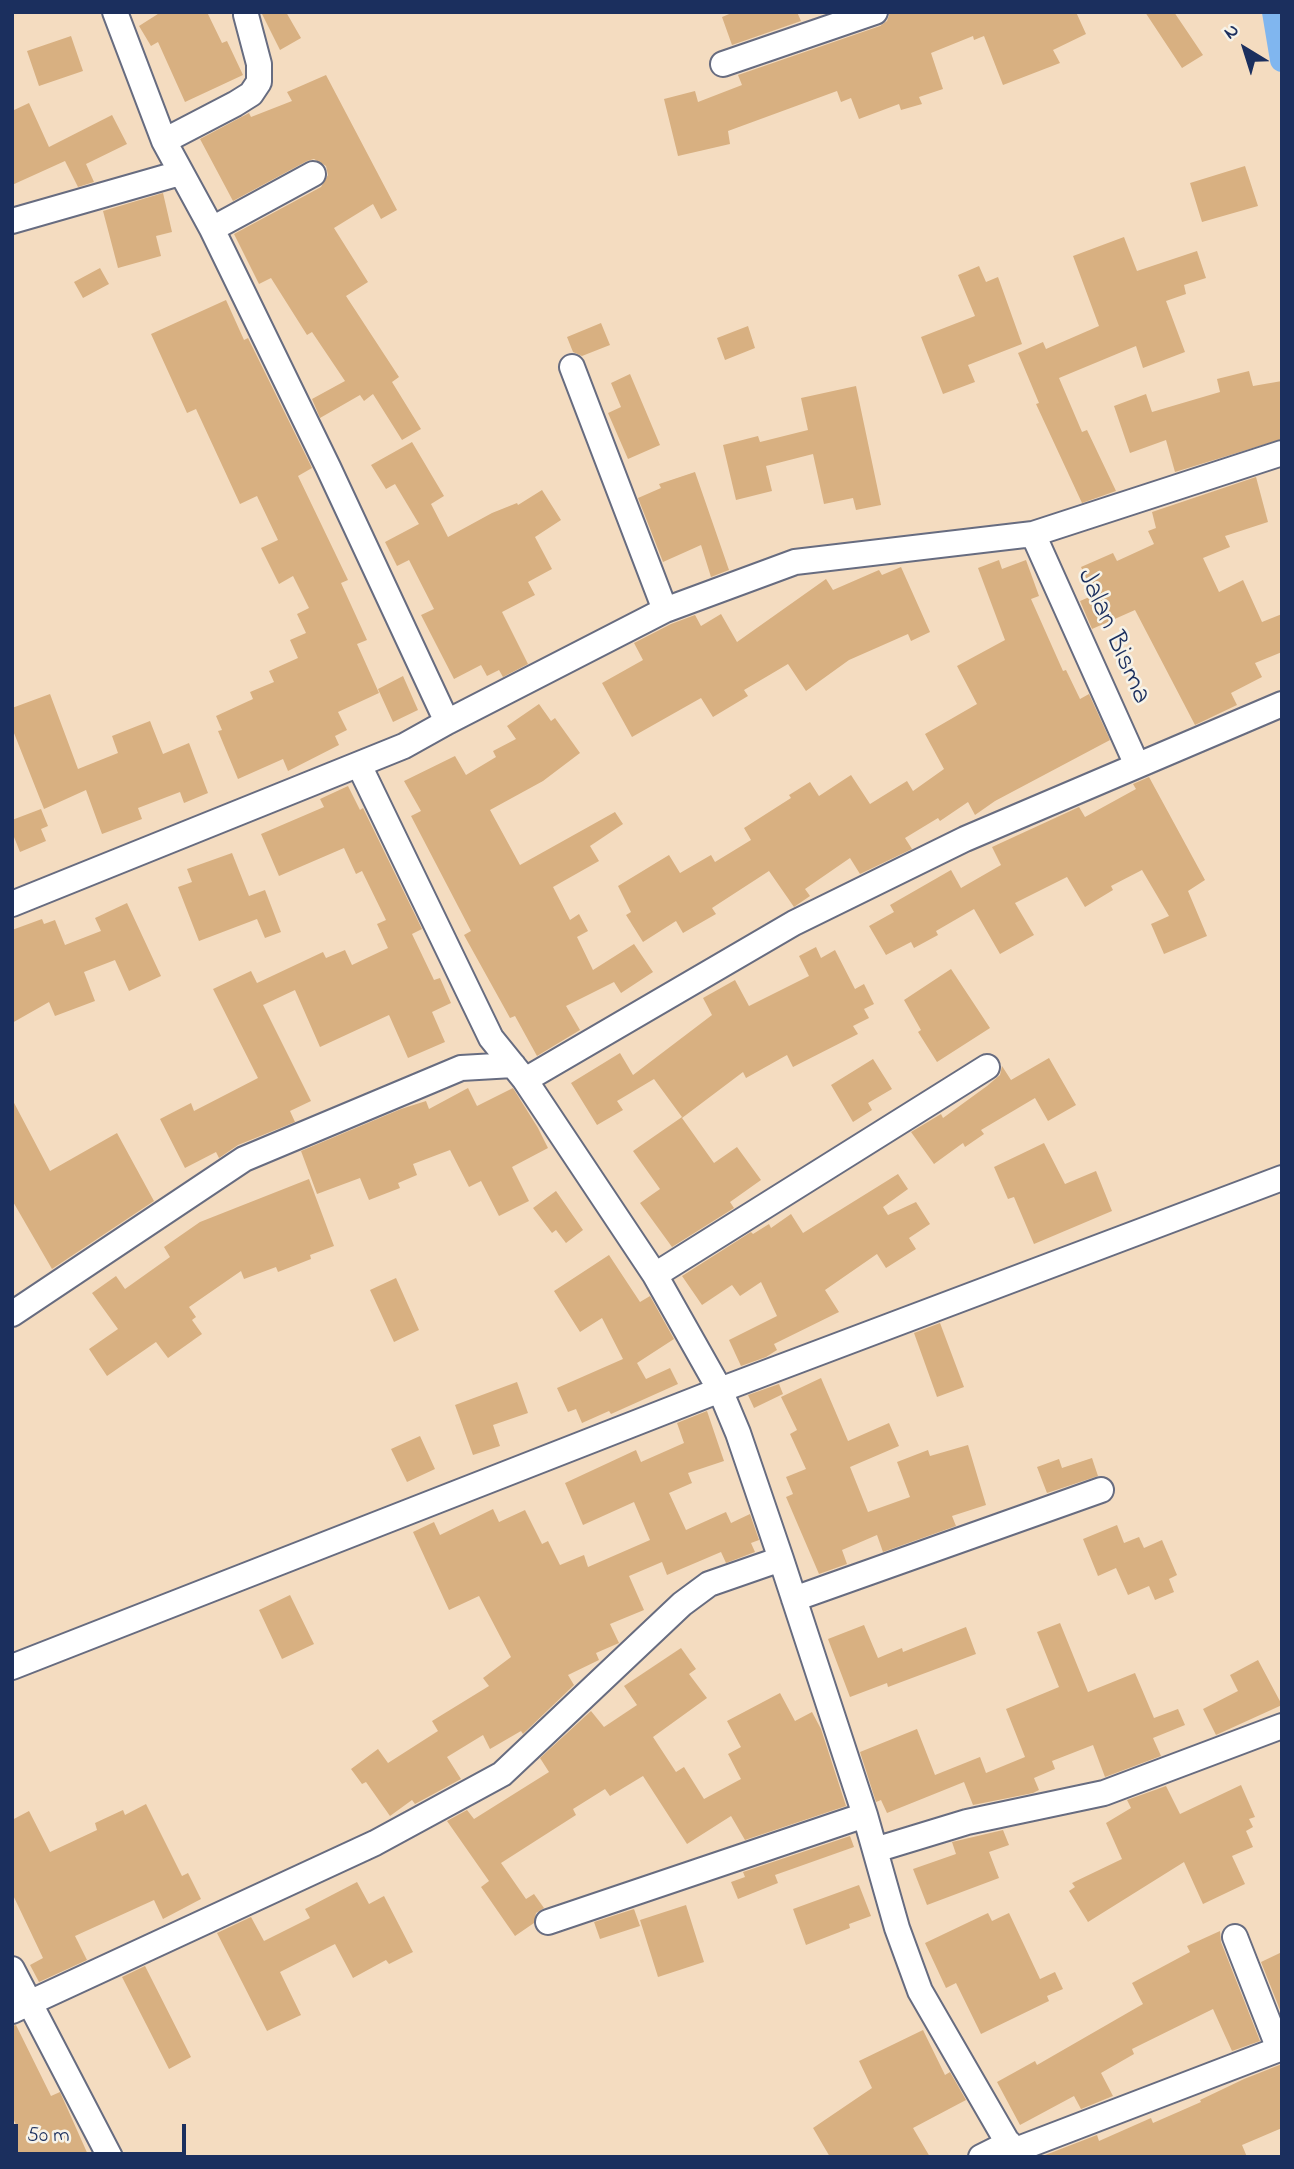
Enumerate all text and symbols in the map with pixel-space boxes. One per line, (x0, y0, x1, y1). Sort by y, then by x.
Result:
north arrow (1210, 14, 1280, 84)
text: N (1218, 17, 1245, 47)
street label: Jalan Bisma (1067, 564, 1157, 710)
scale bar (18, 2110, 189, 2154)
text: 50 m (27, 2121, 70, 2151)

